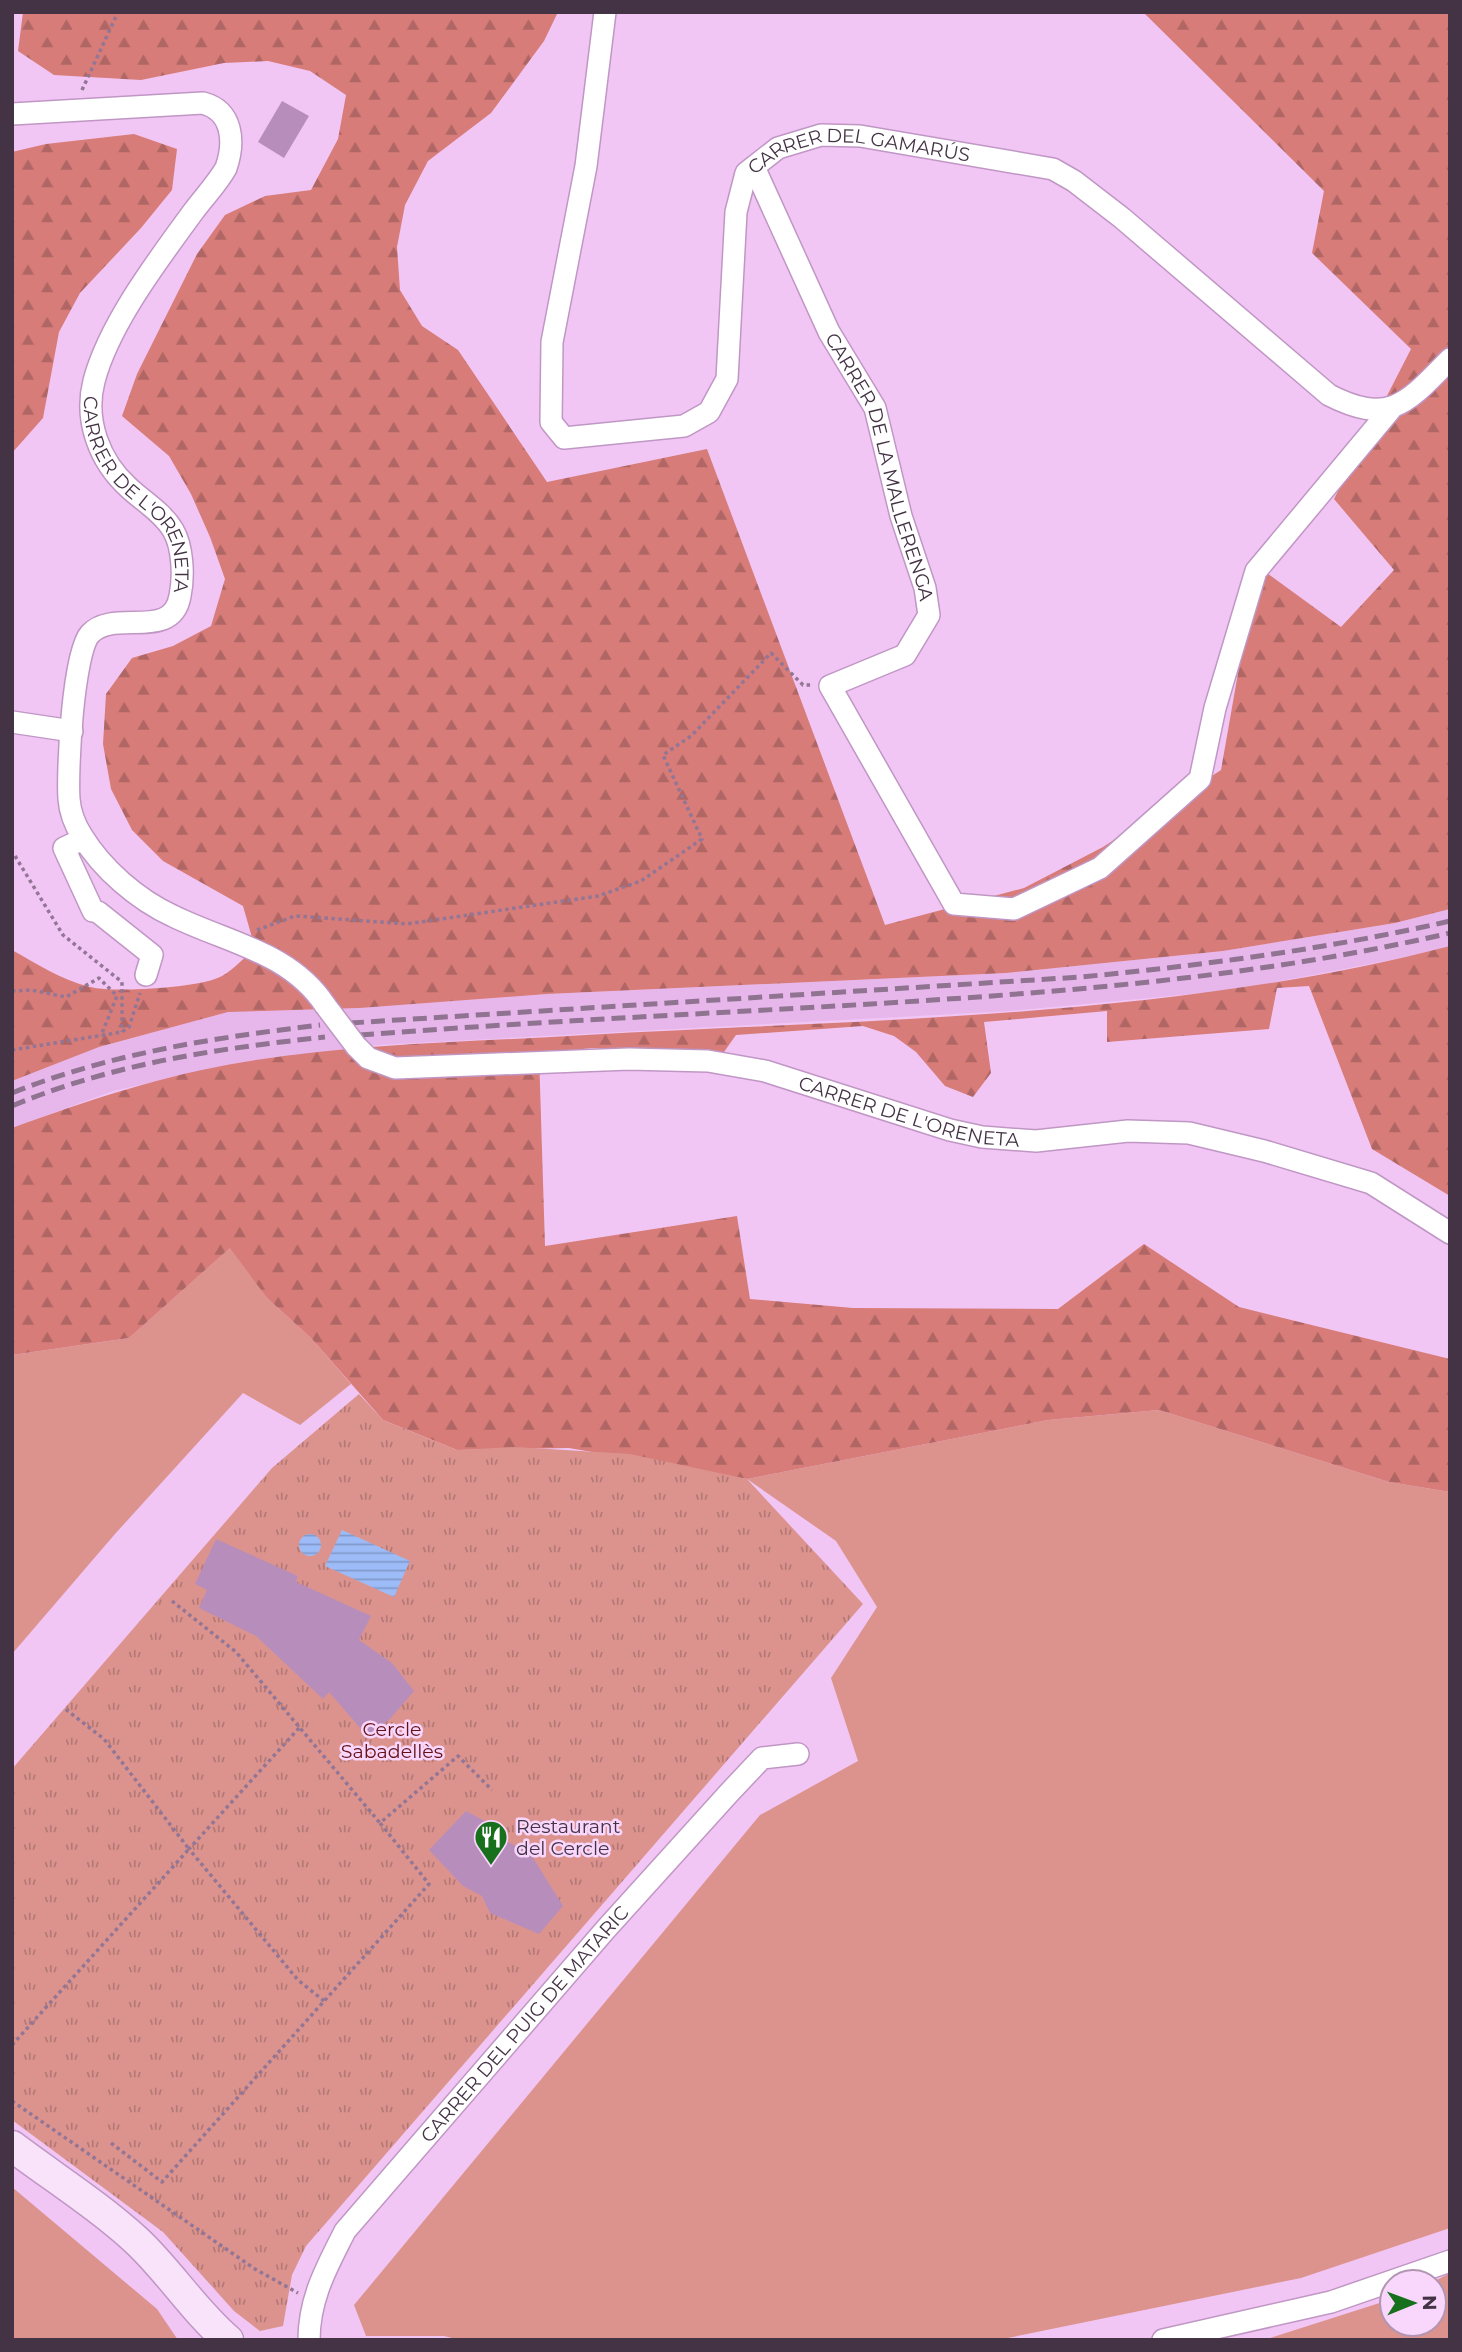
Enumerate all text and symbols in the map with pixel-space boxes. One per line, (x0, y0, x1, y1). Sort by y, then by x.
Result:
street label: CARRER DEL GAMARÚS (743, 124, 972, 179)
street label: CARRER DE LA MALLERENGA (821, 328, 938, 603)
street label: CARRER DE L'ORENETA (79, 396, 194, 594)
street label: CARRER DE L'ORENETA (796, 1071, 1021, 1151)
park label: Cercle Sabadellès (341, 1718, 443, 1763)
place label: Restaurant del Cercle (516, 1815, 621, 1860)
restaurant icon: Restaurant del Cercle (472, 1818, 510, 1867)
street label: CARRER DEL PUIG DE MATARIC (415, 1901, 633, 2147)
north arrow (1378, 2268, 1448, 2338)
text: N (1418, 2295, 1441, 2311)

